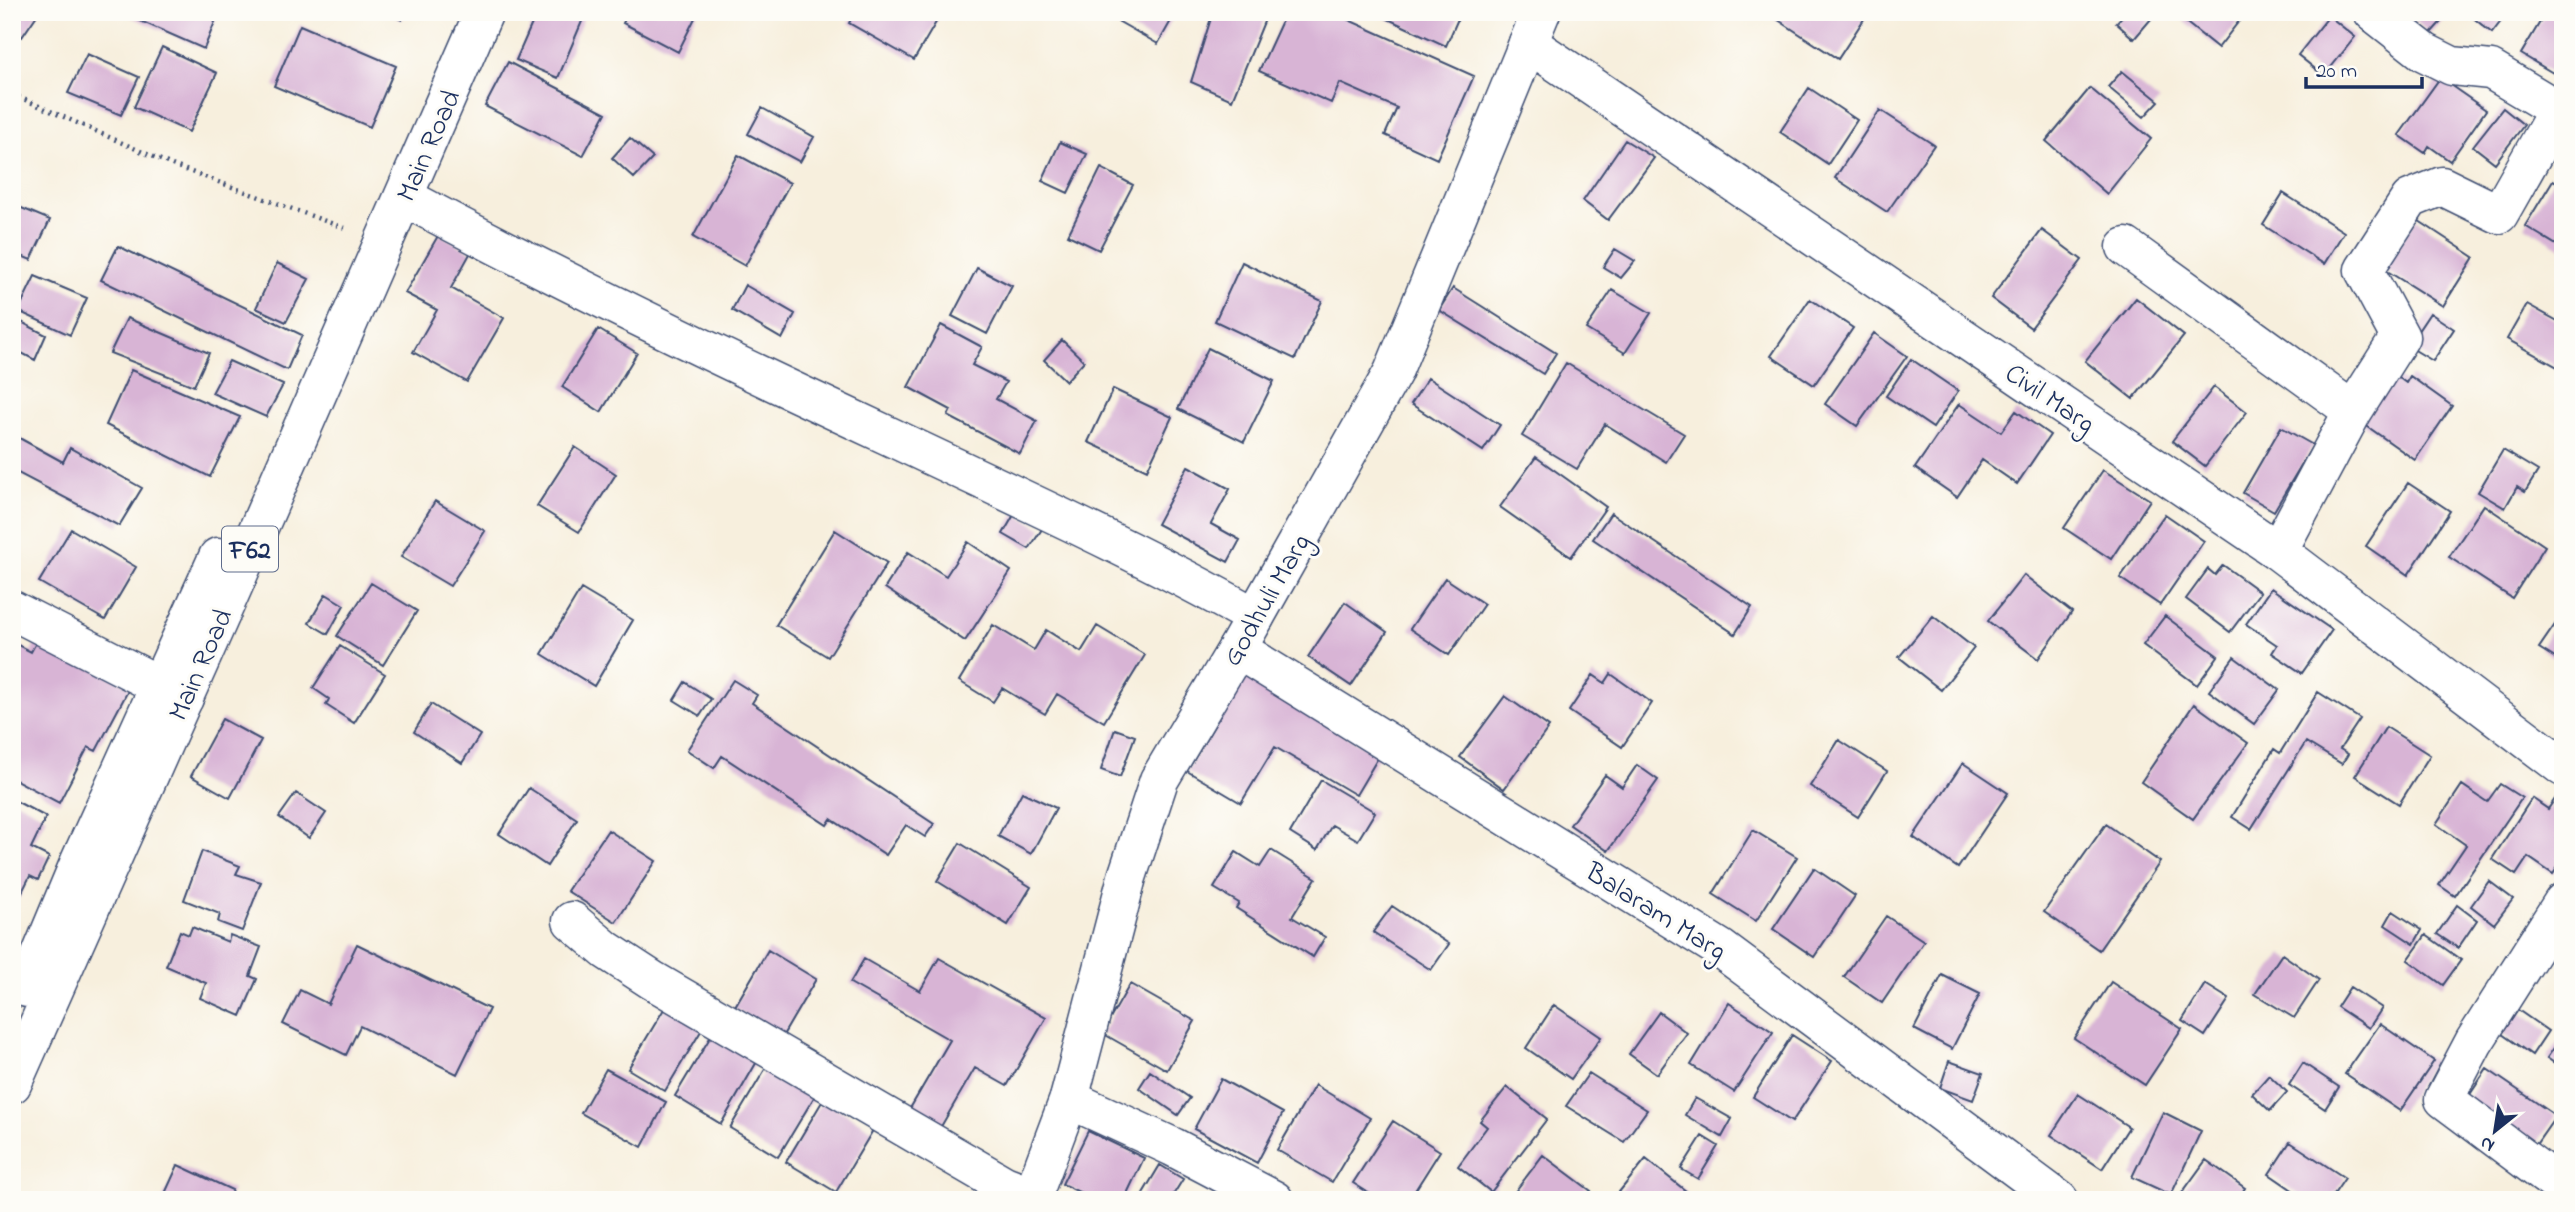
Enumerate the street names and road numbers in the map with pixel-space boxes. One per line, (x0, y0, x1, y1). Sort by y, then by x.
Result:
street label: Main Road (387, 84, 473, 209)
street label: Civil Marg (1996, 355, 2103, 445)
road number: F62 (222, 526, 278, 572)
street label: Godhuli Marg (1213, 527, 1323, 675)
street label: Main Road (159, 603, 245, 728)
street label: Balaram Marg (1576, 853, 1734, 973)

